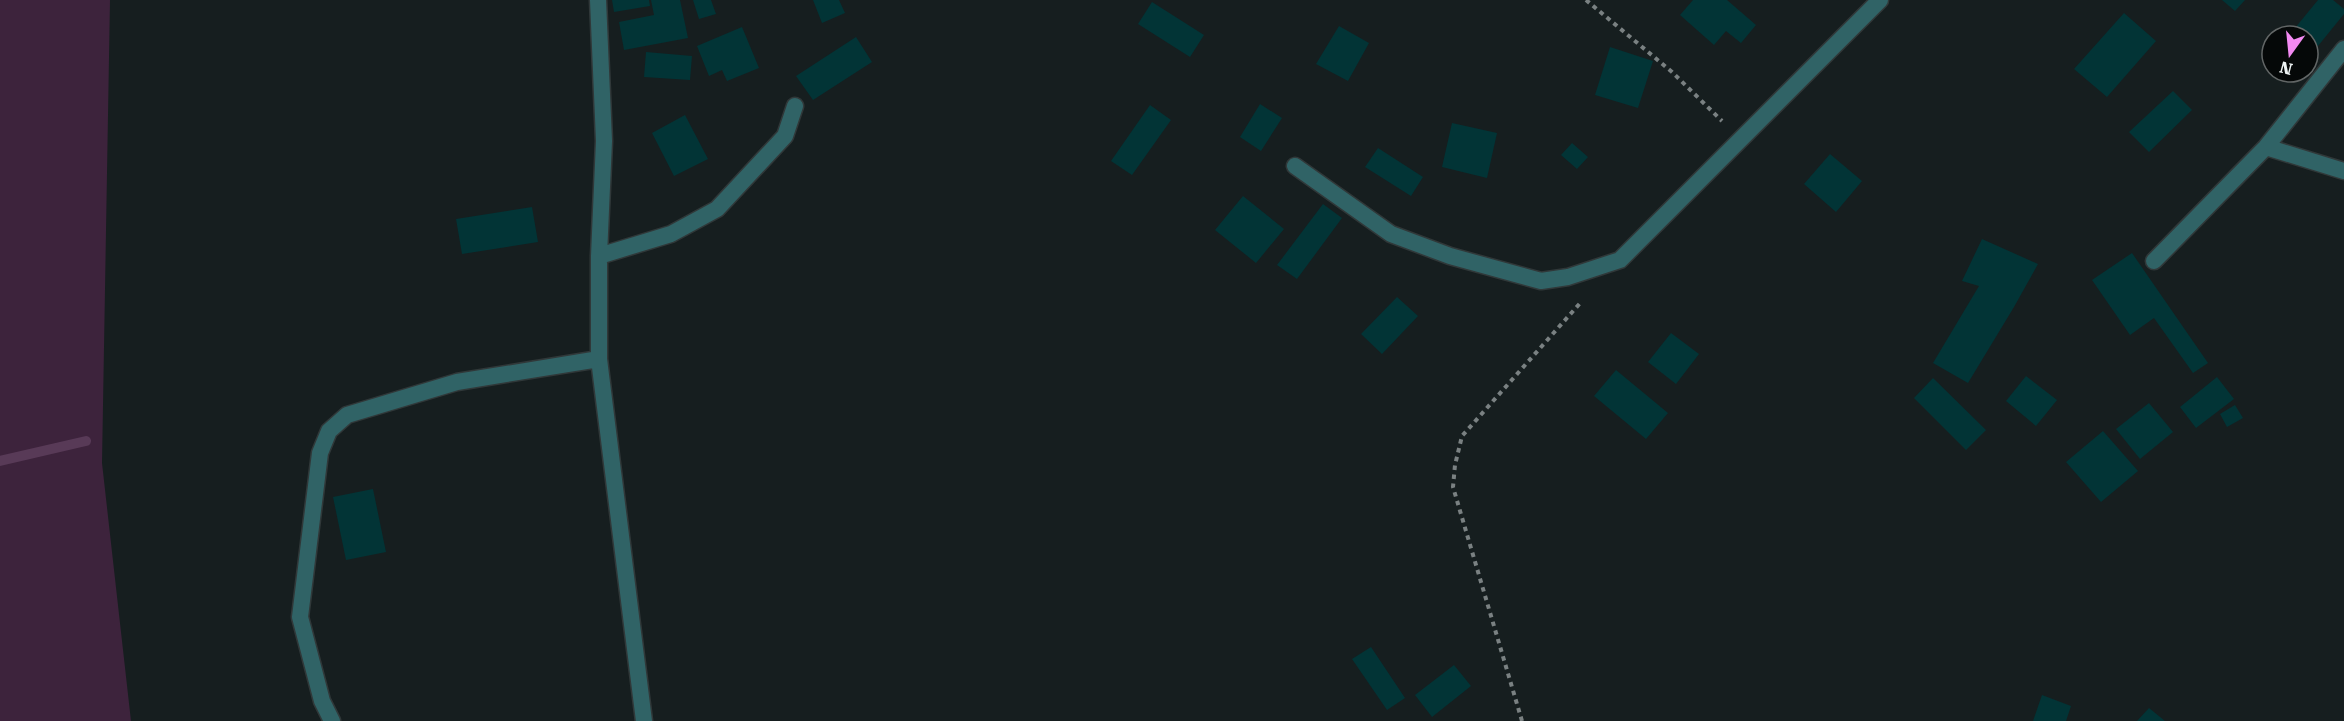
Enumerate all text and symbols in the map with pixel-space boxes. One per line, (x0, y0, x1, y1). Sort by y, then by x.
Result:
north arrow (2260, 24, 2320, 84)
text: N (2278, 57, 2295, 79)

